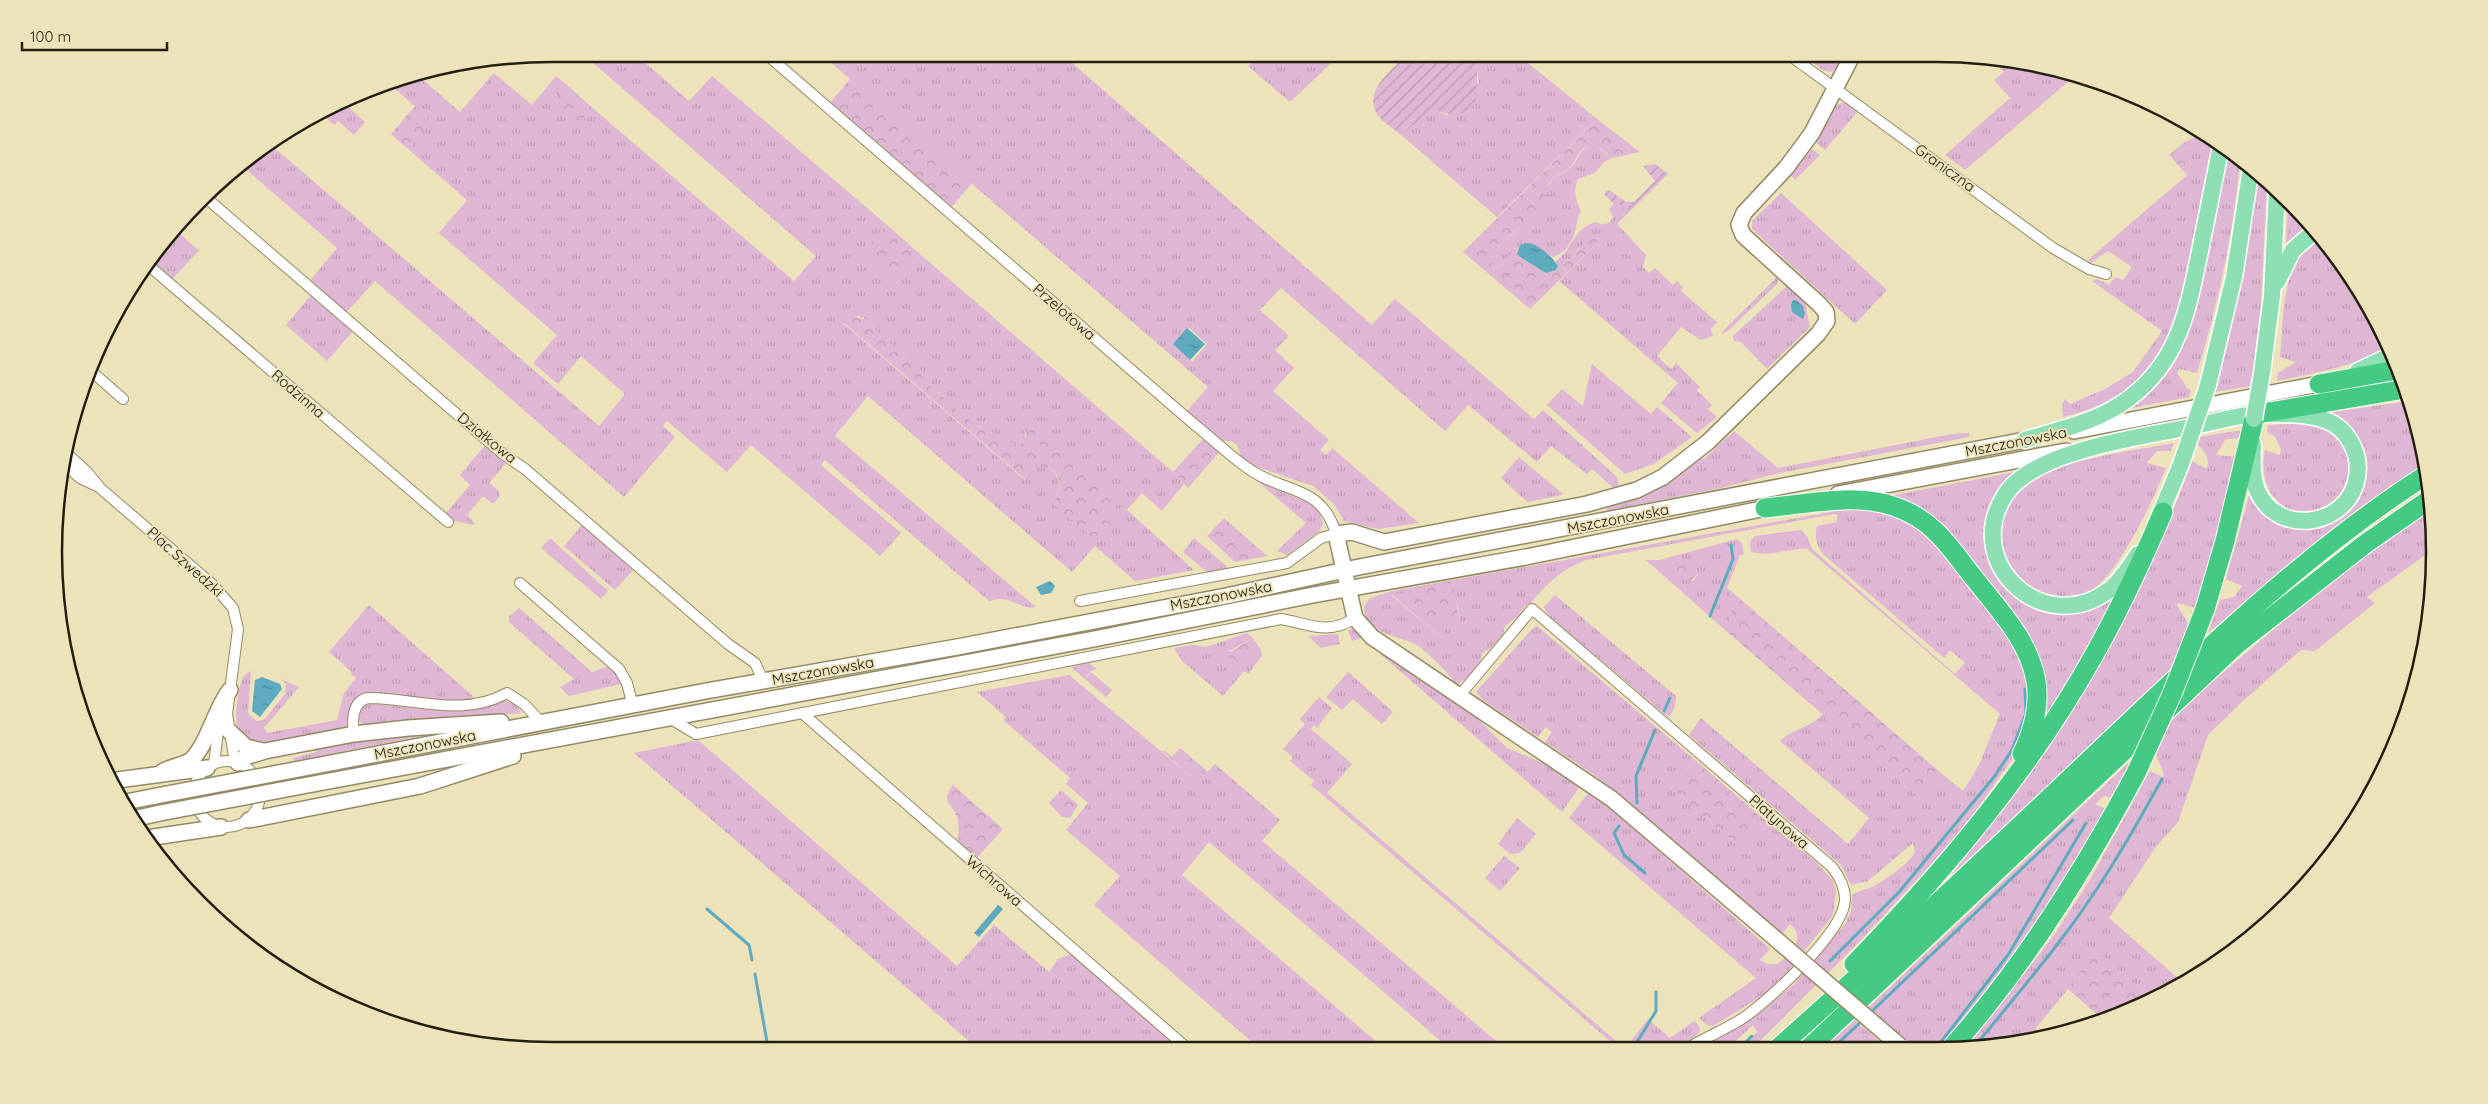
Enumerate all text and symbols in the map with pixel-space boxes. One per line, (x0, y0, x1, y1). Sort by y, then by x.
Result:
scale bar (22, 20, 168, 52)
text: 100 m (30, 27, 71, 46)
street label: Graniczna (1912, 139, 1979, 196)
street label: Przelotowa (1029, 279, 1100, 344)
street label: Rodzinna (268, 365, 329, 422)
street label: Działkowa (454, 408, 521, 467)
street label: Mszczonowska (1963, 422, 2068, 461)
street label: Mszczonowska (1565, 499, 1670, 538)
street label: Plac Szwedzki (143, 522, 227, 601)
street label: Mszczonowska (1168, 576, 1273, 615)
street label: Mszczonowska (770, 652, 875, 689)
street label: Mszczonowska (372, 725, 477, 764)
street label: Platynowa (1745, 790, 1813, 853)
street label: Wichrowa (962, 851, 1027, 910)

